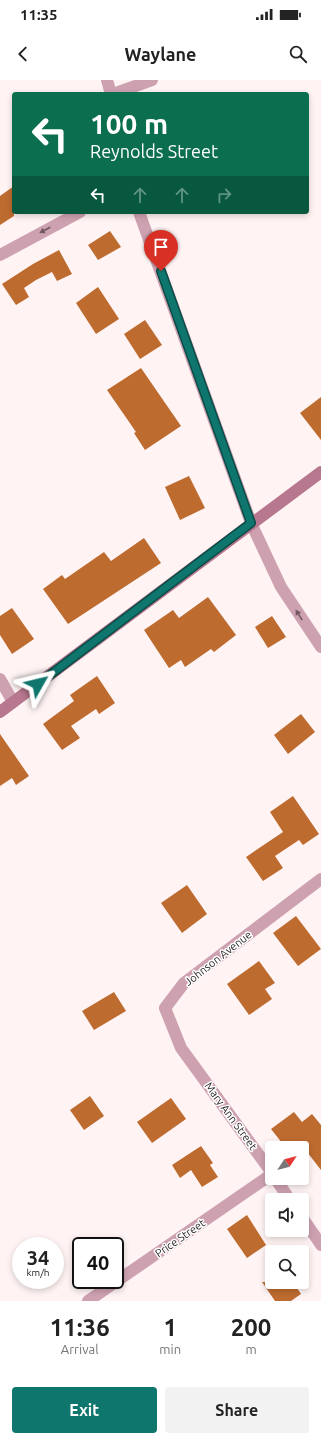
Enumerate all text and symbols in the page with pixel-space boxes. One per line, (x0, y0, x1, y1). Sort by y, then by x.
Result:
text: 11:35 (20, 6, 58, 23)
icon: back (12, 43, 34, 65)
icon: search (287, 43, 309, 65)
text: Waylane (125, 44, 196, 64)
icon: left (24, 108, 76, 160)
text: 100 m (90, 108, 168, 139)
text: Reynolds Street (90, 141, 218, 161)
icon: left (87, 184, 109, 206)
icon: ahead (129, 184, 151, 206)
icon: ahead (171, 184, 193, 206)
icon: right (213, 184, 235, 206)
one-way arrow (40, 227, 51, 234)
pin (144, 230, 178, 271)
icon: arrive (150, 236, 172, 258)
one-way arrow (295, 609, 302, 621)
position arrow (17, 663, 59, 705)
street label: Johnson Avenue (182, 928, 254, 988)
street label: Mary Ann Street (203, 1080, 260, 1153)
north arrow (265, 1141, 309, 1185)
map controls (265, 1141, 309, 1289)
button: sound (265, 1193, 309, 1237)
street label: Price Street (153, 1216, 208, 1259)
speed limit sign: 40 (72, 1237, 124, 1289)
button: search (265, 1245, 309, 1289)
text: 34 (27, 1246, 49, 1269)
text: km/h (26, 1267, 50, 1278)
text: 11:36 (50, 1314, 110, 1341)
text: 1 (163, 1314, 177, 1341)
text: 200 (231, 1314, 271, 1341)
text: Arrival (61, 1342, 99, 1356)
text: min (159, 1342, 181, 1356)
text: m (245, 1342, 257, 1356)
button: Exit (12, 1387, 157, 1433)
button: Share (165, 1387, 309, 1433)

